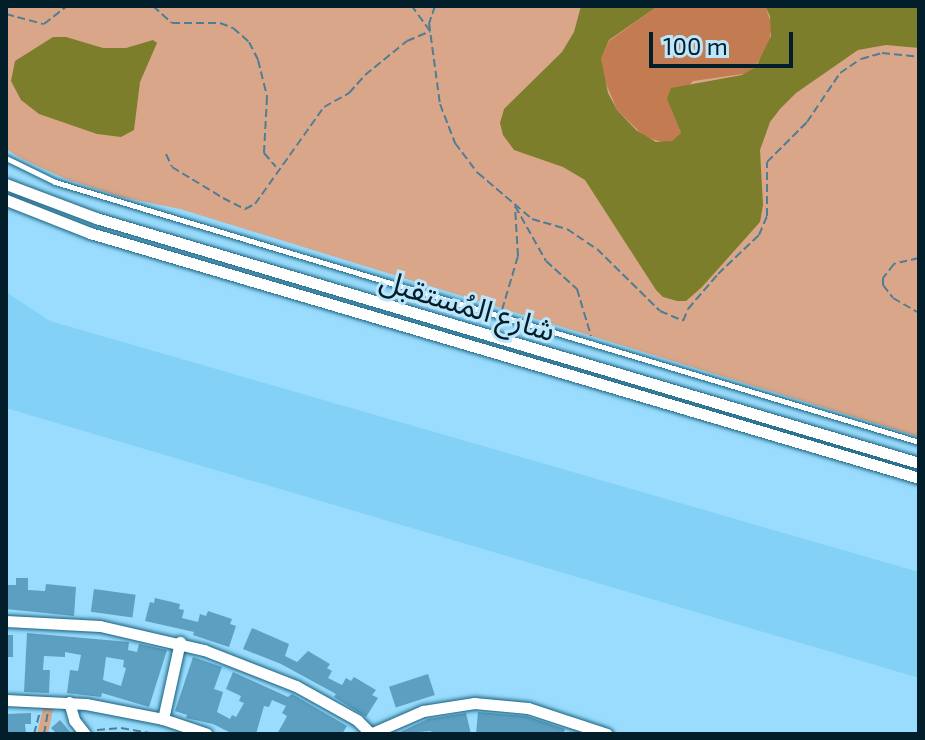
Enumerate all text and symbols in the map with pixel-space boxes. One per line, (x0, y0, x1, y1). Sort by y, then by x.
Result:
scale bar (653, 16, 797, 66)
text: 100 m (663, 31, 728, 60)
street label: شارع المُستقبل (376, 260, 560, 348)

